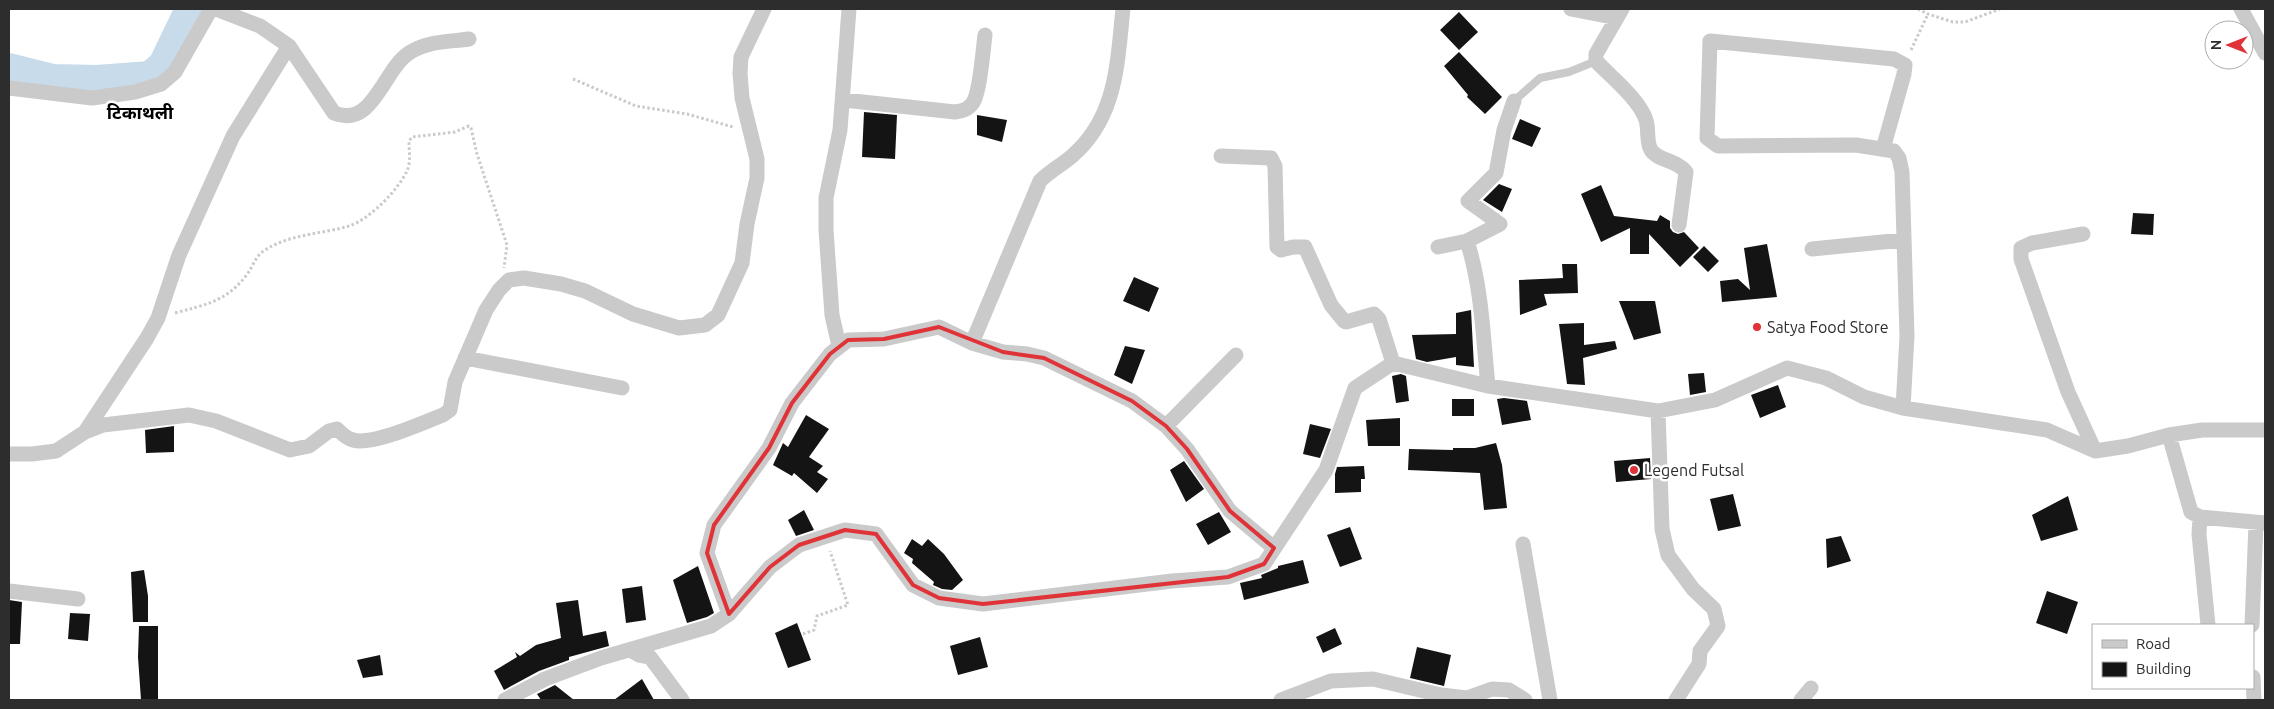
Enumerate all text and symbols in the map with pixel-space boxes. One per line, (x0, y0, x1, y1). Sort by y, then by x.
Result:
north arrow (2204, 20, 2254, 70)
text: N (2208, 40, 2224, 50)
district label: टिकाथली (107, 102, 174, 122)
place label: Satya Food Store (1767, 318, 1889, 336)
marker: Satya Food Store (1751, 321, 1763, 333)
place label: Legend Futsal (1644, 461, 1744, 479)
marker: Legend Futsal (1628, 464, 1640, 476)
legend (2092, 624, 2254, 689)
text: Road (2136, 635, 2171, 652)
text: Building (2136, 660, 2191, 677)

